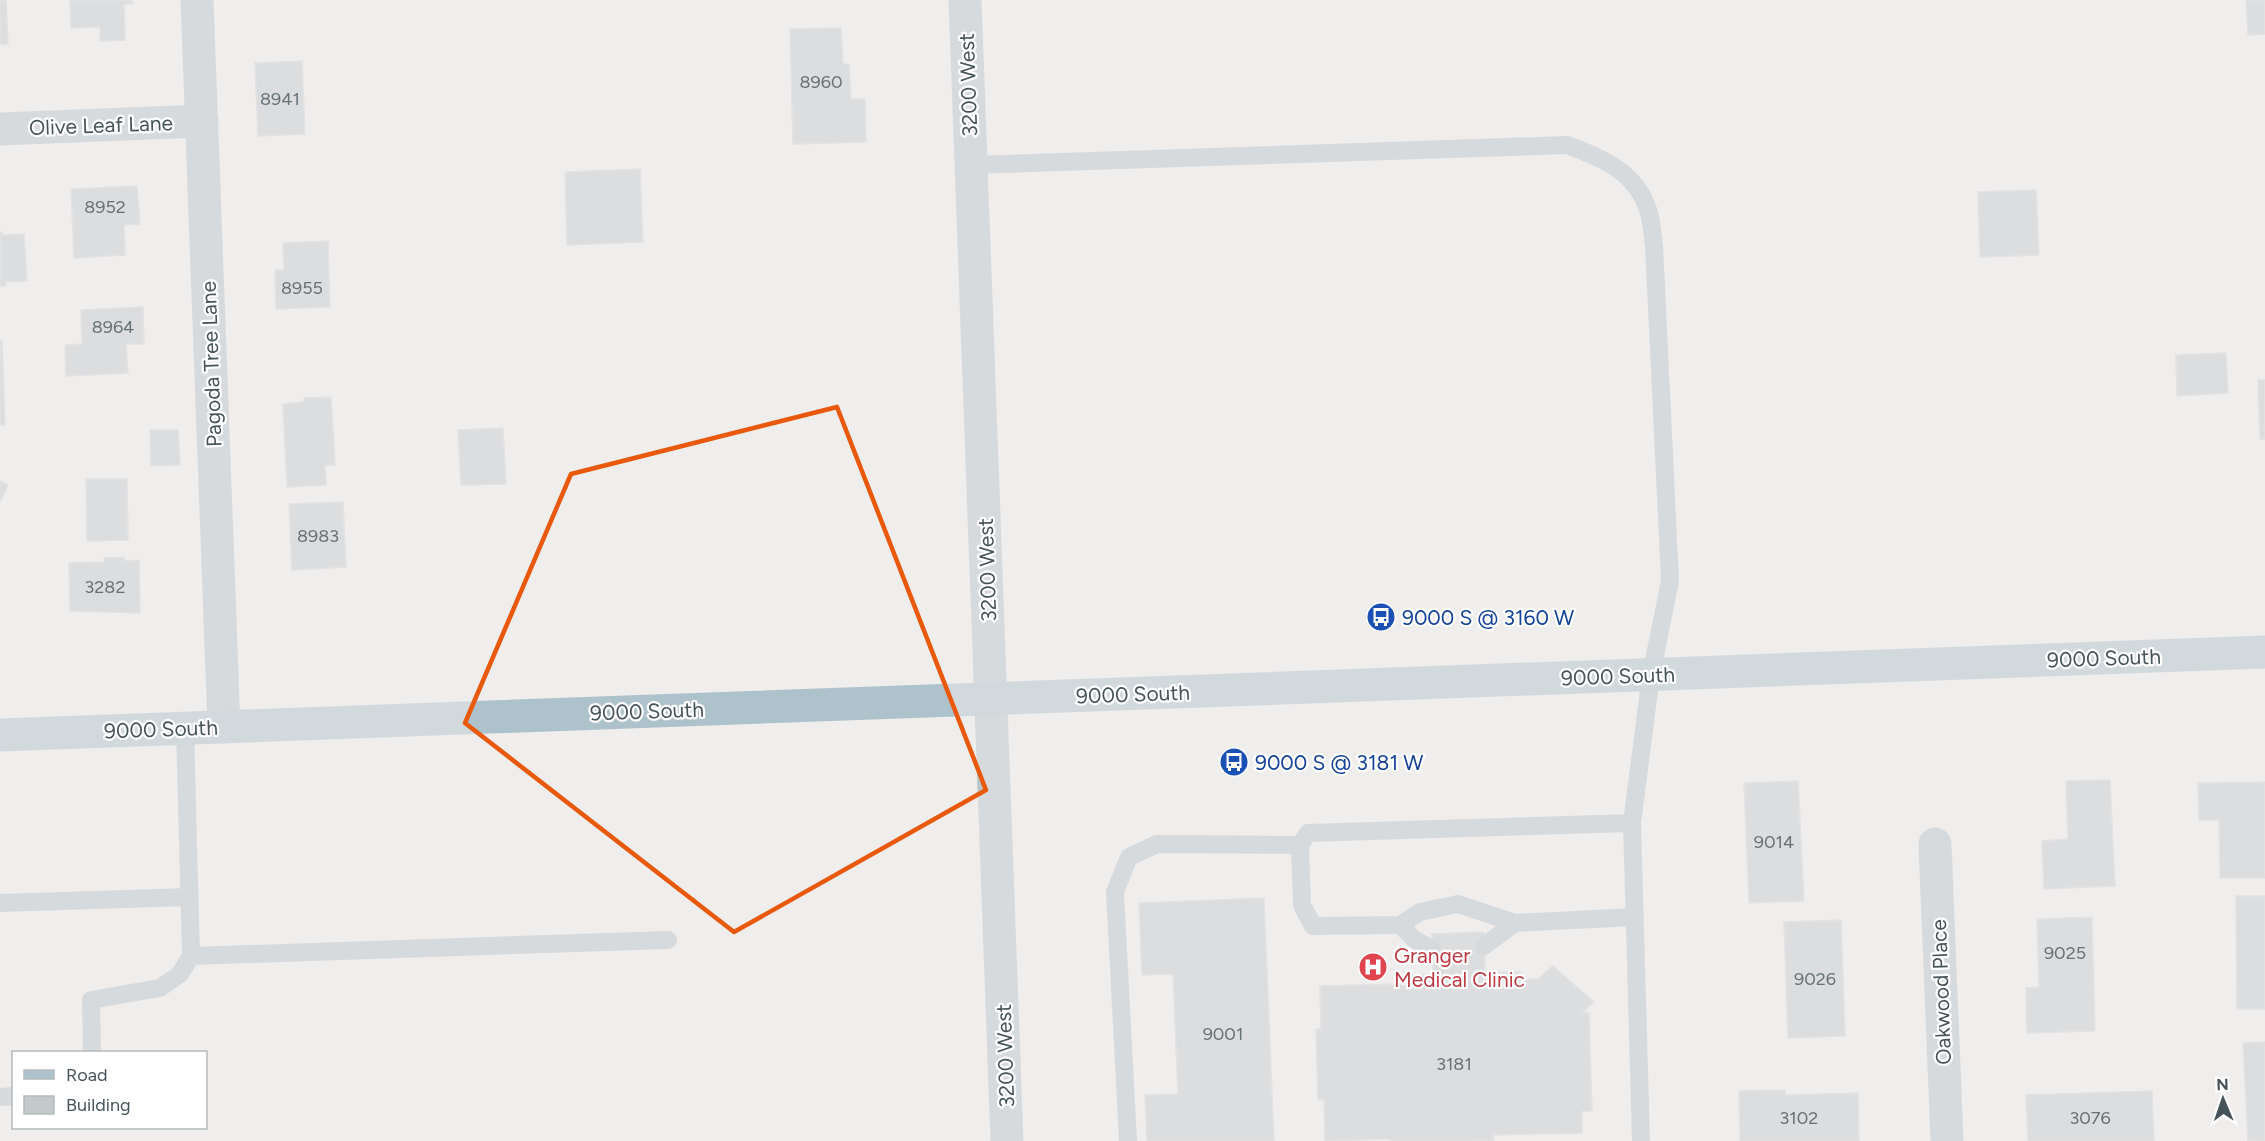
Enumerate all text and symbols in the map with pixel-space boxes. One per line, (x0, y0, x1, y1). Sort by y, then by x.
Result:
street label: 3200 West (954, 33, 982, 137)
house number: 8960 (800, 71, 842, 93)
house number: 8941 (260, 88, 300, 110)
street label: Olive Leaf Lane (29, 110, 173, 140)
house number: 8952 (84, 196, 126, 218)
house number: 8955 (281, 277, 323, 299)
street label: Pagoda Tree Lane (196, 281, 226, 447)
house number: 8964 (92, 316, 134, 338)
street label: 3200 West (973, 518, 1001, 622)
house number: 8983 (297, 525, 339, 547)
house number: 3282 (85, 576, 125, 598)
bus stop icon: 9000 S @ 3160 W (1365, 601, 1397, 633)
place label: 9000 S @ 3160 W (1402, 605, 1574, 630)
street label: 9000 South (2047, 644, 2161, 672)
street label: 9000 South (1561, 662, 1675, 690)
street label: 9000 South (1076, 680, 1190, 708)
street label: 9000 South (590, 697, 704, 725)
street label: 9000 South (104, 715, 218, 743)
bus stop icon: 9000 S @ 3181 W (1218, 746, 1250, 778)
place label: 9000 S @ 3181 W (1255, 750, 1424, 775)
house number: 9014 (1754, 831, 1794, 853)
street label: Oakwood Place (1926, 919, 1956, 1065)
house number: 9025 (2044, 942, 2086, 964)
place label: Granger Medical Clinic (1394, 943, 1525, 992)
hospital icon: Granger Medical Clinic (1357, 951, 1389, 983)
house number: 9026 (1794, 968, 1836, 990)
street label: 3200 West (991, 1004, 1019, 1108)
house number: 9001 (1203, 1023, 1243, 1045)
legend (12, 1051, 207, 1129)
house number: 3181 (1436, 1053, 1472, 1075)
text: Road (66, 1064, 107, 1086)
north arrow (2193, 1069, 2253, 1129)
text: N (2216, 1075, 2229, 1094)
text: Building (66, 1094, 131, 1116)
house number: 3102 (1780, 1107, 1818, 1129)
house number: 3076 (2069, 1107, 2111, 1129)

